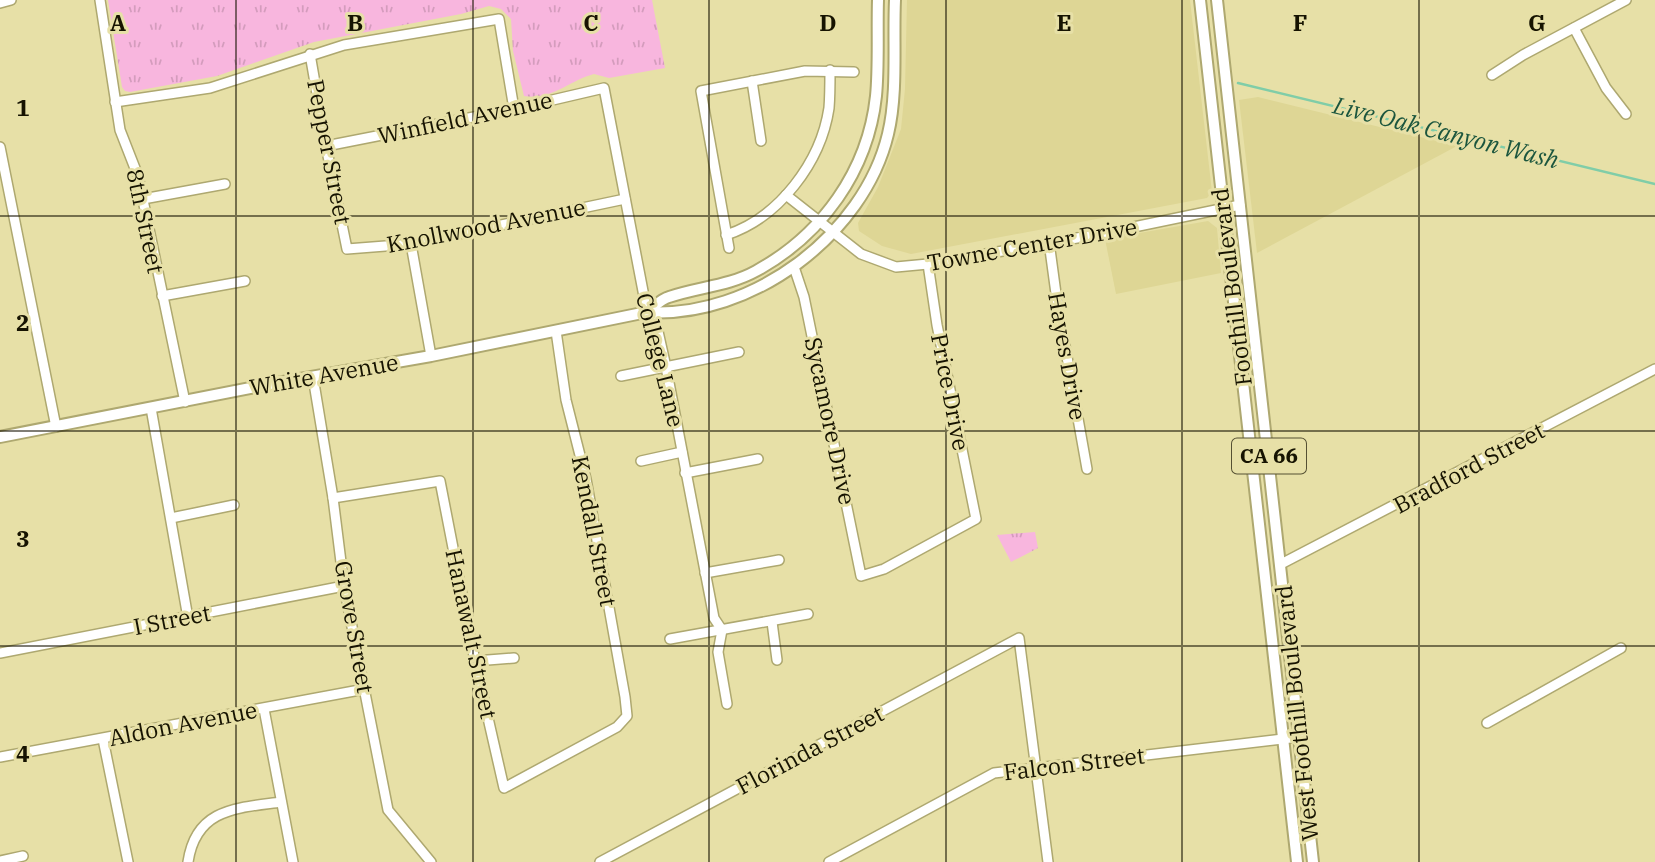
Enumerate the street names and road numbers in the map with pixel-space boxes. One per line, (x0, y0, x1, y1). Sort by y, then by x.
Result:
street label: Pepper Street (301, 77, 359, 227)
street label: Winfield Avenue (375, 84, 555, 150)
street label: 8th Street (120, 166, 172, 276)
street label: Foothill Boulevard (1204, 186, 1258, 388)
street label: Knollwood Avenue (384, 191, 588, 259)
street label: Towne Center Drive (924, 211, 1139, 277)
street label: Hayes Drive (1042, 289, 1094, 422)
street label: College Lane (630, 290, 692, 430)
street label: Price Drive (925, 331, 977, 453)
street label: Sycamore Drive (799, 334, 863, 507)
street label: White Avenue (247, 346, 401, 402)
street label: Bradford Street (1388, 415, 1549, 520)
road number: CA 66 (1232, 438, 1306, 474)
street label: Kendall Street (566, 453, 624, 609)
street label: Hanawalt Street (439, 546, 505, 721)
street label: Grove Street (329, 558, 381, 695)
street label: West Foothill Boulevard (1268, 584, 1324, 843)
street label: I Street (131, 597, 213, 641)
street label: Aldon Avenue (106, 694, 259, 752)
street label: Florinda Street (731, 698, 888, 801)
street label: Falcon Street (1001, 739, 1146, 787)

